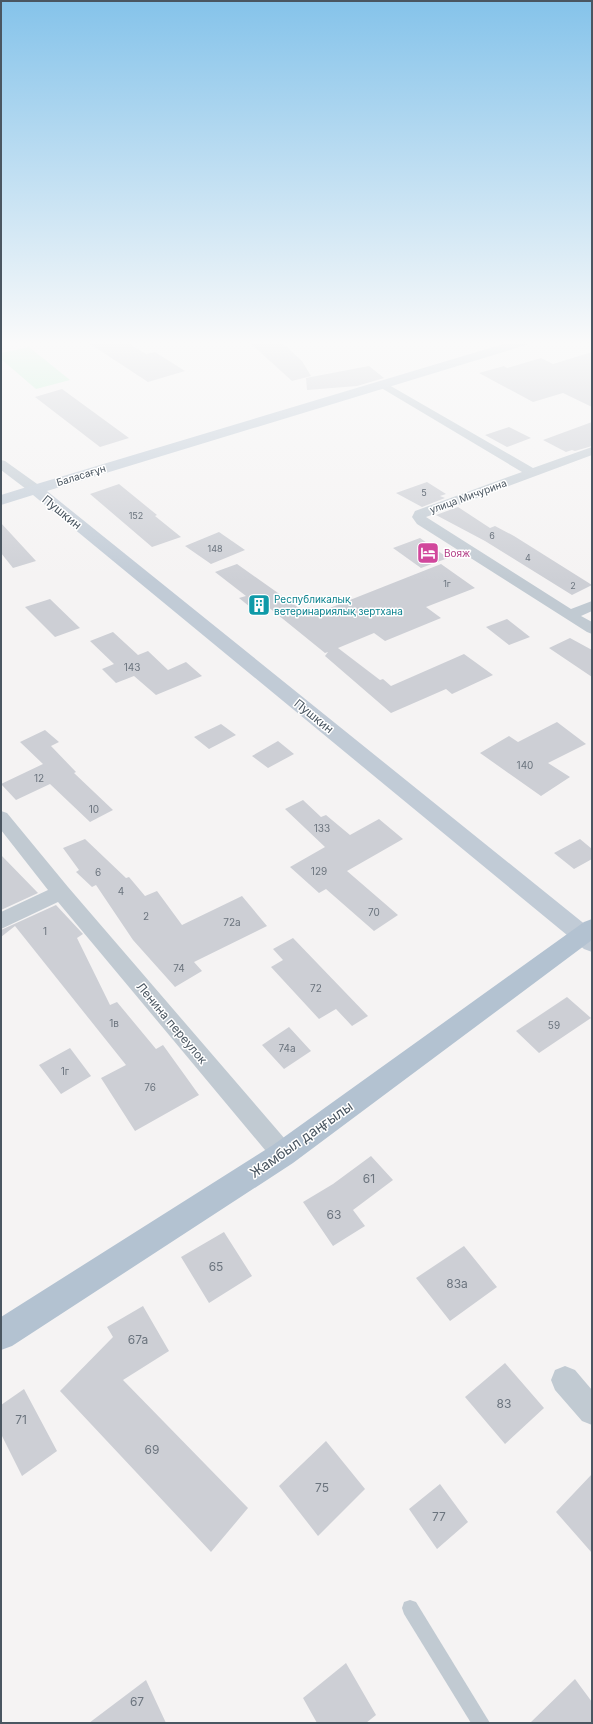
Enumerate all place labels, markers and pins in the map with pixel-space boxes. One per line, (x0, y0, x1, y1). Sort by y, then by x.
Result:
hotel icon: Вояж (415, 540, 441, 566)
place label: Вояж (444, 547, 470, 559)
building icon: Республикалық ветеринариялық зертхана (246, 592, 272, 618)
place label: Республикалық ветеринариялық зертхана (274, 593, 403, 617)

